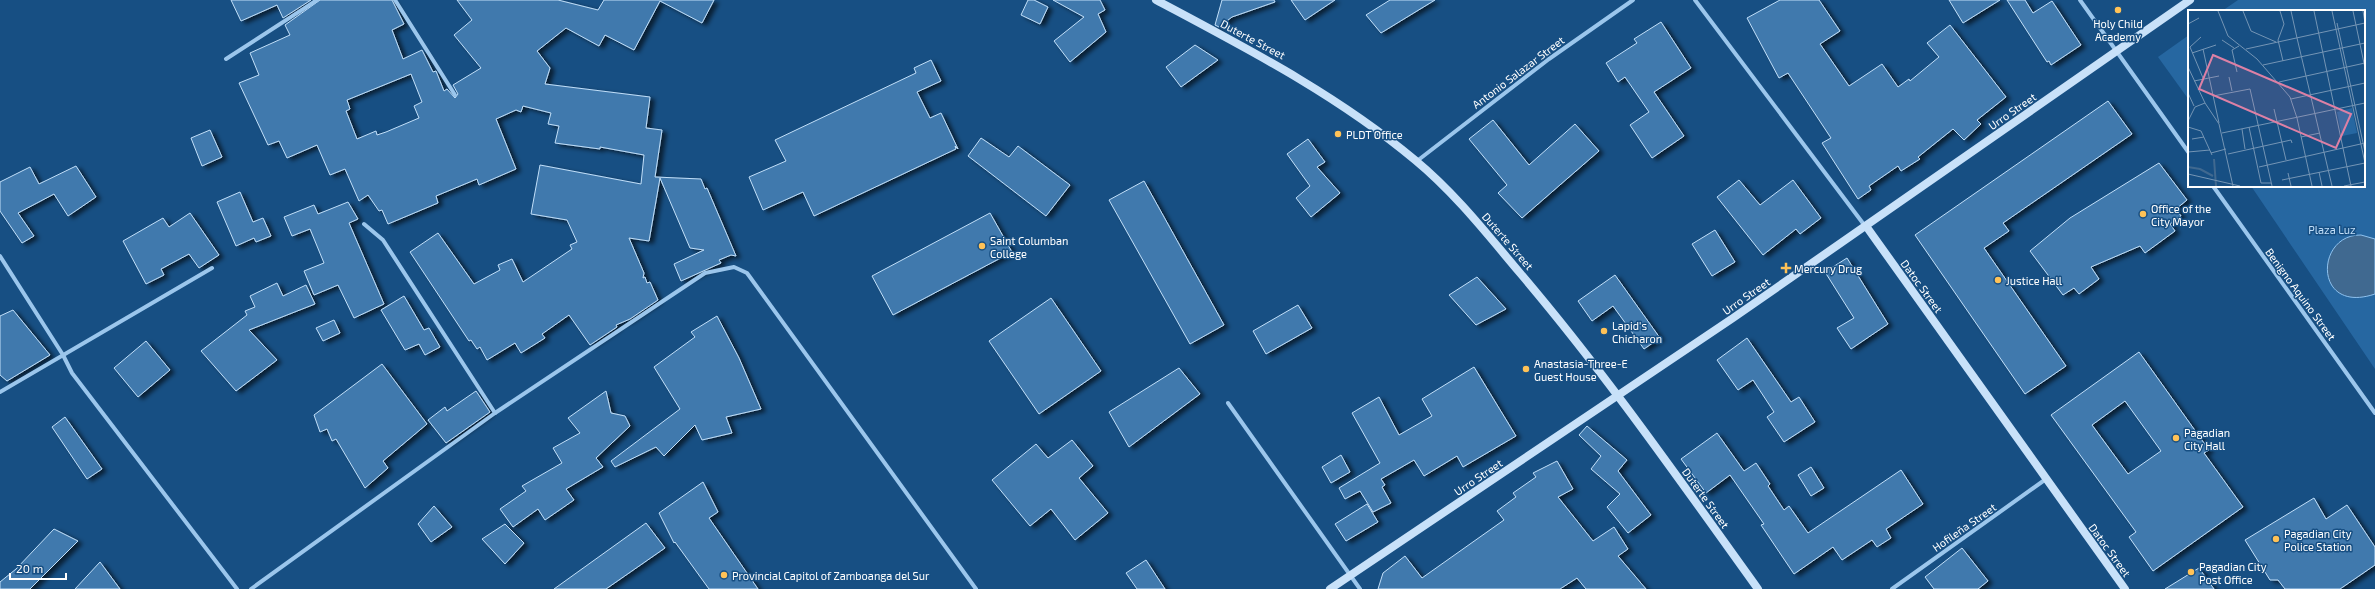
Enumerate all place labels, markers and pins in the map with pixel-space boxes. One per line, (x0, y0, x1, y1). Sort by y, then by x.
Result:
marker: Holy Child Academy (2113, 5, 2123, 15)
place label: Holy Child Academy (2093, 17, 2143, 43)
place label: PLDT Office (1346, 128, 1403, 141)
marker: PLDT Office (1333, 129, 1343, 139)
place label: Office of the City Mayor (2151, 202, 2211, 228)
marker: Office of the City Mayor (2138, 209, 2148, 219)
place label: Saint Columban College (990, 234, 1068, 260)
marker: Saint Columban College (977, 241, 987, 251)
place label: Mercury Drug (1794, 262, 1862, 275)
marker: Mercury Drug (1781, 263, 1791, 273)
place label: Justice Hall (2006, 274, 2063, 287)
marker: Justice Hall (1993, 275, 2003, 285)
place label: Lapid's Chicharon (1612, 319, 1662, 345)
marker: Lapid's Chicharon (1599, 326, 1609, 336)
place label: Anastasia-Three-E Guest House (1534, 357, 1628, 383)
marker: Anastasia-Three-E Guest House (1521, 364, 1531, 374)
place label: Pagadian City Hall (2184, 426, 2230, 452)
marker: Pagadian City Hall (2171, 433, 2181, 443)
place label: Pagadian City Police Station (2284, 527, 2352, 553)
marker: Pagadian City Police Station (2271, 534, 2281, 544)
place label: Pagadian City Post Office (2199, 560, 2267, 586)
marker: Pagadian City Post Office (2186, 567, 2196, 577)
place label: Provincial Capitol of Zamboanga del Sur (732, 569, 930, 582)
marker: Provincial Capitol of Zamboanga del Sur (719, 570, 729, 580)

